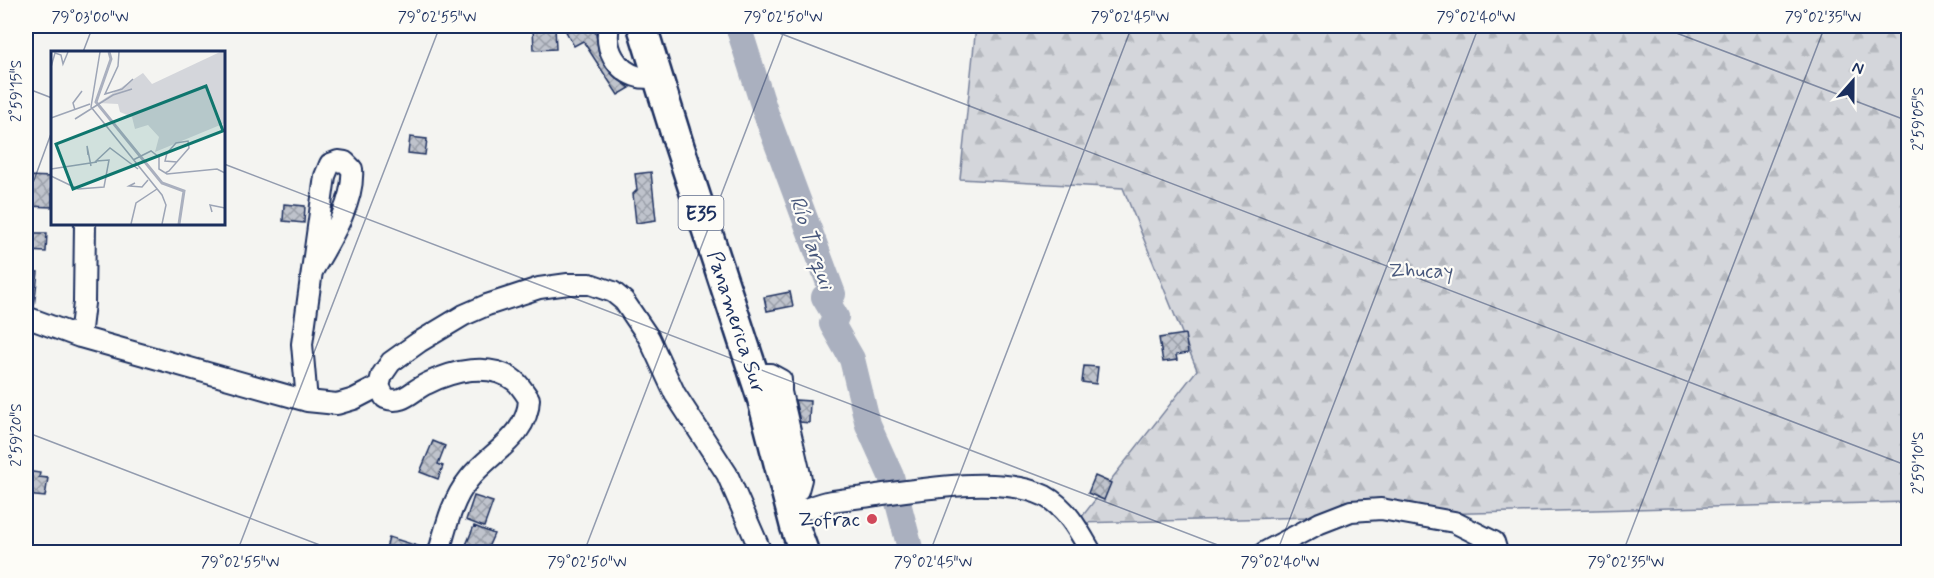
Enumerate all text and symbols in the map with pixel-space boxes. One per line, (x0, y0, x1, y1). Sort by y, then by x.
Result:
text: 79°03'00"W (51, 8, 129, 28)
text: 79°02'55"W (398, 8, 476, 28)
text: 79°02'50"W (743, 8, 823, 28)
text: 79°02'45"W (1091, 8, 1169, 28)
text: 79°02'40"W (1437, 8, 1515, 28)
text: 79°02'35"W (1785, 8, 1861, 28)
inset map (51, 51, 225, 225)
north arrow (1823, 51, 1883, 111)
text: N (1849, 57, 1867, 80)
text: 2°59'15"S (7, 60, 27, 122)
text: 2°59'05"S (1909, 87, 1929, 151)
water label: Río Tarqui (782, 192, 841, 295)
road number: E35 (678, 196, 724, 230)
street label: Panamerica Sur (700, 248, 772, 397)
park label: Zhucay (1389, 257, 1453, 285)
text: 2°59'20"S (7, 403, 27, 467)
text: 2°59'10"S (1909, 432, 1929, 494)
place label: Zofrac (798, 506, 860, 534)
marker: Zofrac (865, 512, 879, 526)
text: 79°02'55"W (201, 553, 279, 573)
text: 79°02'50"W (547, 553, 627, 573)
text: 79°02'45"W (894, 553, 972, 573)
text: 79°02'40"W (1241, 553, 1319, 573)
text: 79°02'35"W (1588, 553, 1664, 573)

